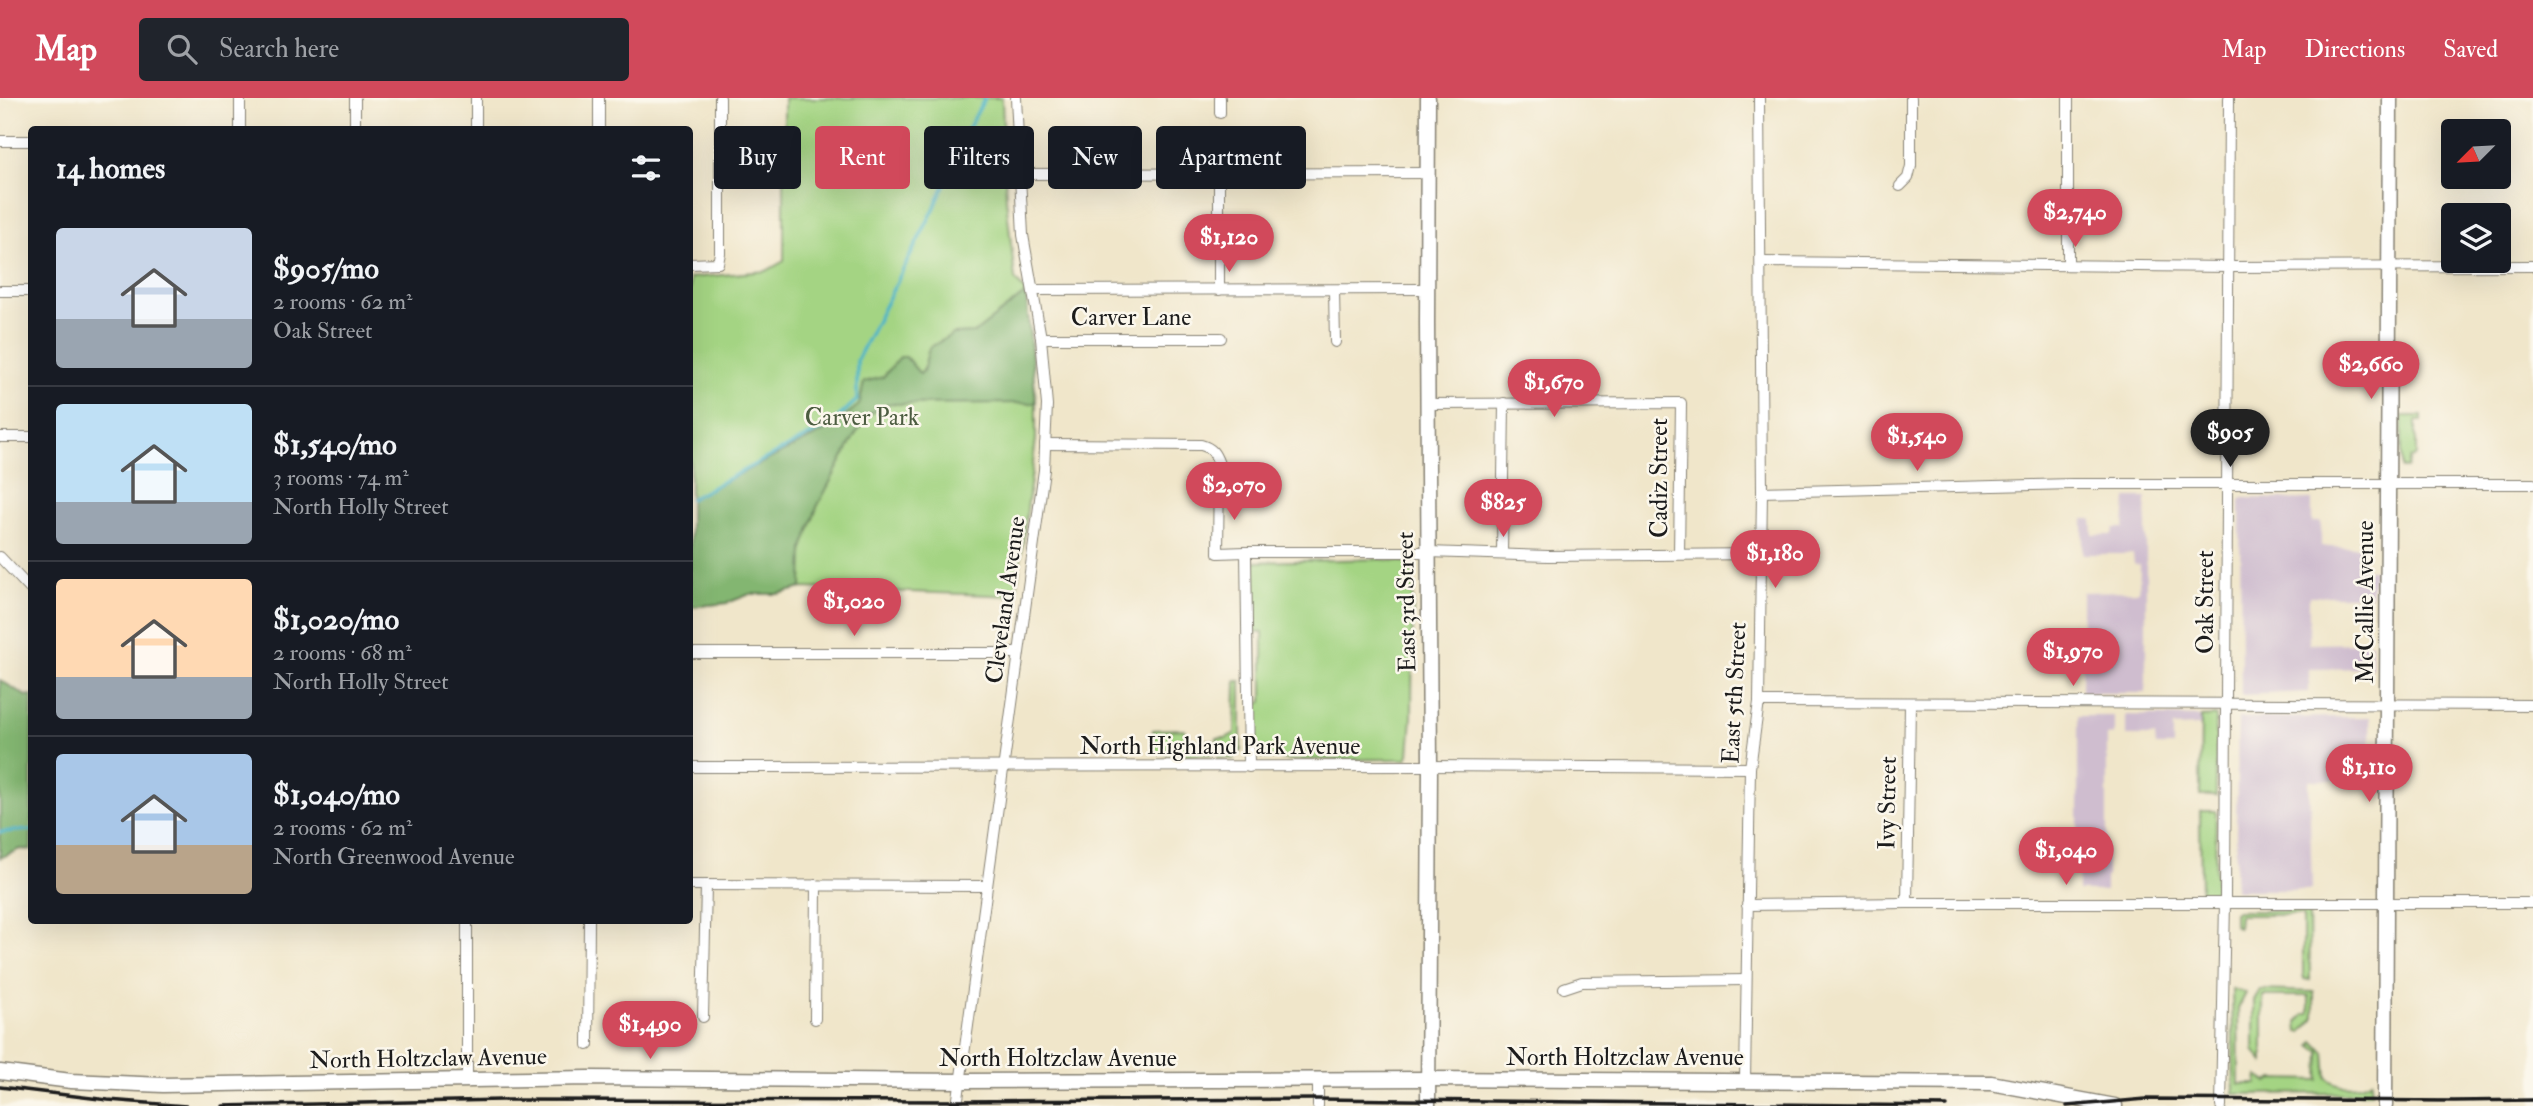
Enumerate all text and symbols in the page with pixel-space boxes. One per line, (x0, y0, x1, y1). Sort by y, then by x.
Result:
search box (139, 18, 629, 81)
text: Map (35, 29, 97, 70)
icon: search (163, 30, 201, 68)
text: Search here (219, 33, 339, 65)
text: Map (2221, 34, 2266, 65)
text: Directions (2304, 34, 2405, 65)
text: Saved (2443, 34, 2498, 65)
north arrow (2441, 119, 2511, 189)
map controls (2441, 119, 2511, 273)
chip: Buy (714, 126, 801, 189)
chip: Rent (815, 126, 910, 189)
chip: Filters (924, 126, 1034, 189)
chip: New (1048, 126, 1142, 189)
chip: Apartment (1156, 126, 1306, 189)
icon: filters (627, 149, 665, 187)
text: 14 homes (56, 150, 165, 187)
pin: $2,740 (2018, 190, 2132, 249)
text: $2,740 (2043, 197, 2107, 226)
button: layers (2441, 203, 2511, 273)
pin: $1,120 (1172, 214, 1286, 274)
text: $1,120 (1200, 222, 1258, 251)
text: $905/mo (273, 250, 379, 287)
icon: home (112, 256, 196, 340)
text: 2 rooms · 62 m² (273, 287, 412, 316)
street label: Carver Lane (1071, 302, 1191, 333)
text: Oak Street (273, 316, 372, 345)
pin: $2,660 (2314, 342, 2428, 401)
text: $2,660 (2338, 349, 2404, 378)
pin: $1,670 (1497, 360, 1611, 419)
text: $1,670 (1524, 367, 1584, 396)
park label: Carver Park (805, 402, 920, 433)
pin: $905 (2189, 410, 2271, 469)
pin: $1,540 (1860, 414, 1974, 473)
text: $905 (2207, 417, 2253, 446)
street label: Cadiz Street (1644, 418, 1675, 538)
text: $1,540 (1887, 421, 1947, 450)
text: $1,540/mo (273, 426, 397, 463)
icon: home (112, 432, 196, 516)
pin: $2,070 (1177, 462, 1291, 522)
text: 3 rooms · 74 m² (273, 463, 409, 492)
text: $2,070 (1202, 470, 1266, 499)
pin: $825 (1462, 480, 1544, 539)
text: $825 (1480, 487, 1526, 516)
text: North Holly Street (273, 492, 449, 521)
street label: Cleveland Avenue (978, 514, 1033, 686)
street label: McCallie Avenue (2350, 521, 2381, 683)
street label: East 3rd Street (1390, 531, 1423, 673)
pin: $1,180 (1718, 531, 1832, 590)
text: $1,180 (1746, 538, 1804, 567)
street label: Oak Street (2190, 550, 2221, 654)
pin: $1,020 (797, 578, 911, 638)
text: $1,020 (823, 586, 885, 615)
text: $1,020/mo (273, 601, 399, 638)
icon: home (112, 607, 196, 691)
street label: East 5th Street (1715, 621, 1754, 765)
pin: $1,970 (2016, 628, 2130, 688)
text: $1,970 (2043, 636, 2103, 665)
text: 2 rooms · 68 m² (273, 638, 412, 667)
text: North Holly Street (273, 667, 449, 696)
street label: North Highland Park Avenue (1080, 731, 1360, 762)
pin: $1,110 (2312, 744, 2426, 804)
text: $1,110 (2342, 752, 2396, 781)
street label: Ivy Street (1871, 756, 1904, 850)
text: $1,040/mo (273, 776, 400, 813)
icon: home (112, 782, 196, 866)
text: 2 rooms · 62 m² (273, 813, 412, 842)
pin: $1,040 (2009, 828, 2123, 887)
text: $1,040 (2035, 835, 2097, 864)
text: North Greenwood Avenue (273, 842, 515, 871)
pin: $1,490 (593, 1002, 707, 1061)
text: $1,490 (618, 1009, 682, 1038)
street label: North Holtzclaw Avenue (309, 1041, 547, 1076)
street label: North Holtzclaw Avenue (1506, 1042, 1744, 1073)
street label: North Holtzclaw Avenue (939, 1043, 1177, 1074)

